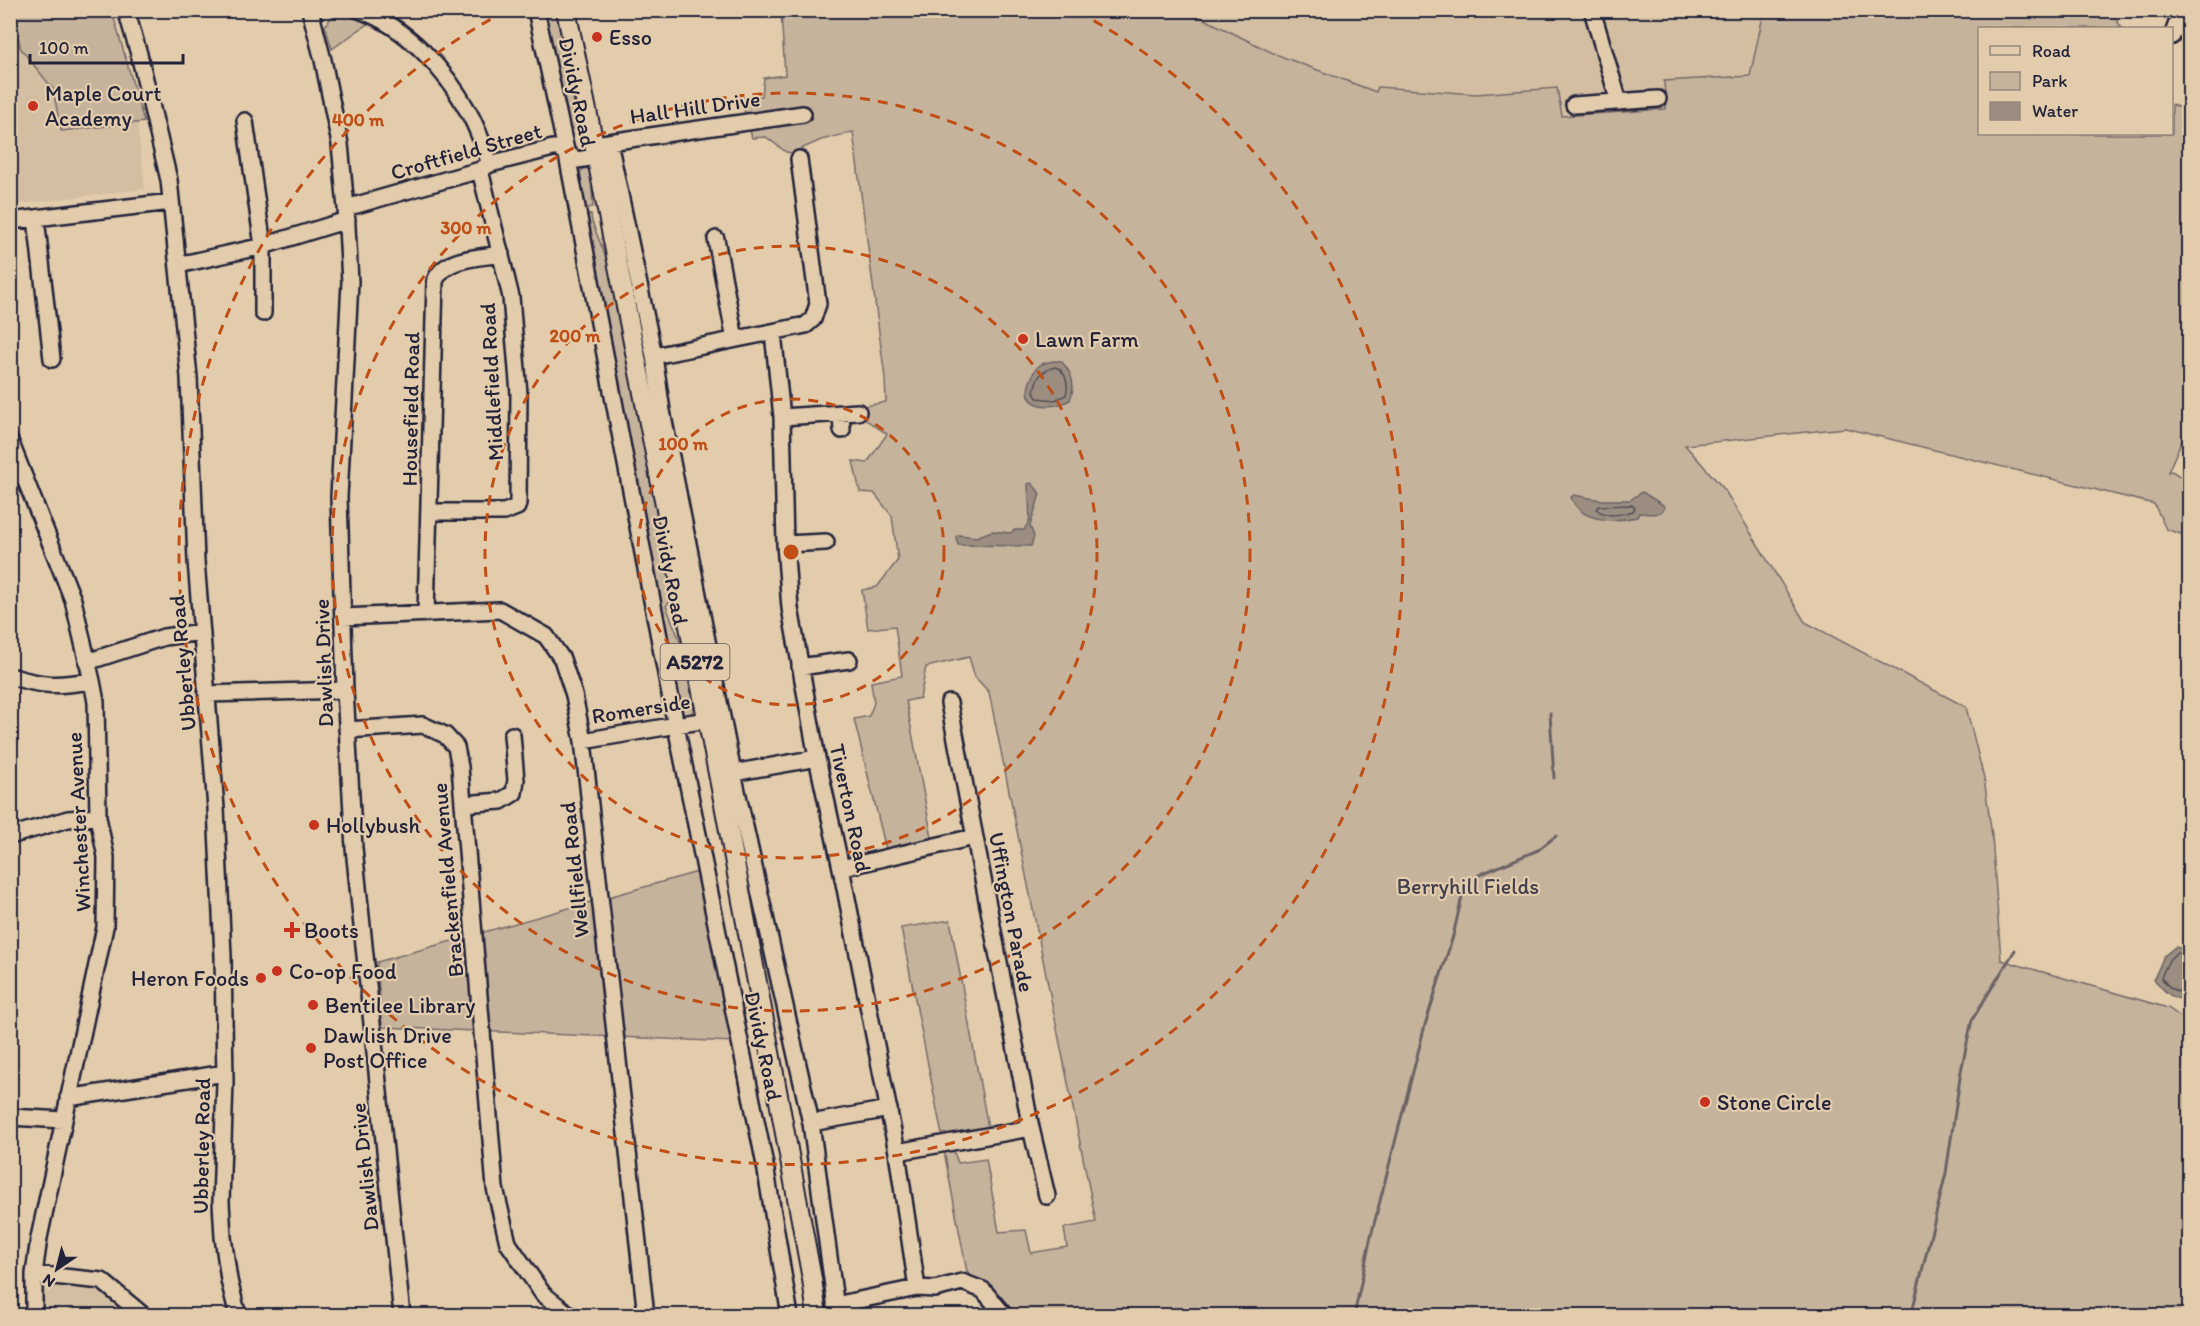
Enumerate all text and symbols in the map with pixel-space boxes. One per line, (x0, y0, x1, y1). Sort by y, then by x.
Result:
place label: Esso (609, 24, 652, 51)
scale bar (30, 27, 183, 65)
legend (1978, 27, 2173, 135)
marker: Esso (590, 30, 604, 44)
street label: Dividy Road (553, 35, 602, 149)
text: 100 m (39, 37, 89, 59)
text: Road (2032, 40, 2071, 62)
text: Park (2032, 70, 2067, 92)
place label: Maple Court Academy (45, 80, 162, 132)
street label: Hall Hill Drive (628, 85, 762, 130)
marker: Maple Court Academy (26, 99, 40, 113)
text: Water (2032, 100, 2078, 122)
text: 400 m (332, 109, 385, 131)
street label: Croftfield Street (388, 117, 545, 186)
text: 300 m (440, 217, 492, 239)
street label: Middlefield Road (474, 302, 509, 462)
text: 200 m (550, 325, 601, 347)
place label: Lawn Farm (1035, 326, 1139, 353)
street label: Housefield Road (396, 332, 425, 486)
marker: Lawn Farm (1016, 332, 1030, 346)
text: 100 m (658, 433, 709, 455)
street label: Dividy Road (647, 513, 694, 627)
centre of rings (781, 542, 801, 562)
street label: Ubberley Road (163, 594, 202, 732)
street label: Dawlish Drive (308, 598, 339, 728)
road number: A5272 (660, 644, 730, 680)
street label: Romerside (590, 687, 692, 730)
street label: Winchester Avenue (60, 731, 97, 913)
street label: Tiverton Road (824, 741, 877, 875)
street label: Brackenfield Avenue (426, 782, 469, 978)
street label: Wellfield Road (554, 800, 595, 939)
place label: Hollybush (326, 812, 421, 839)
marker: Hollybush (307, 818, 321, 832)
street label: Uffington Parade (983, 830, 1040, 994)
park label: Berryhill Fields (1397, 873, 1539, 900)
place label: Boots (304, 917, 359, 944)
marker: Boots (285, 923, 299, 937)
place label: Co-op Food (289, 958, 397, 985)
marker: Co-op Food (270, 964, 284, 978)
place label: Heron Foods (131, 965, 249, 992)
marker: Heron Foods (254, 971, 268, 985)
street label: Dividy Road (739, 989, 788, 1103)
place label: Bentilee Library (325, 992, 476, 1019)
marker: Bentilee Library (306, 998, 320, 1012)
place label: Dawlish Drive Post Office (323, 1022, 452, 1074)
marker: Dawlish Drive Post Office (304, 1041, 318, 1055)
street label: Ubberley Road (187, 1077, 216, 1215)
place label: Stone Circle (1717, 1089, 1832, 1116)
marker: Stone Circle (1698, 1095, 1712, 1109)
street label: Dawlish Drive (344, 1102, 385, 1232)
north arrow (27, 1239, 87, 1299)
text: N (39, 1270, 59, 1292)

